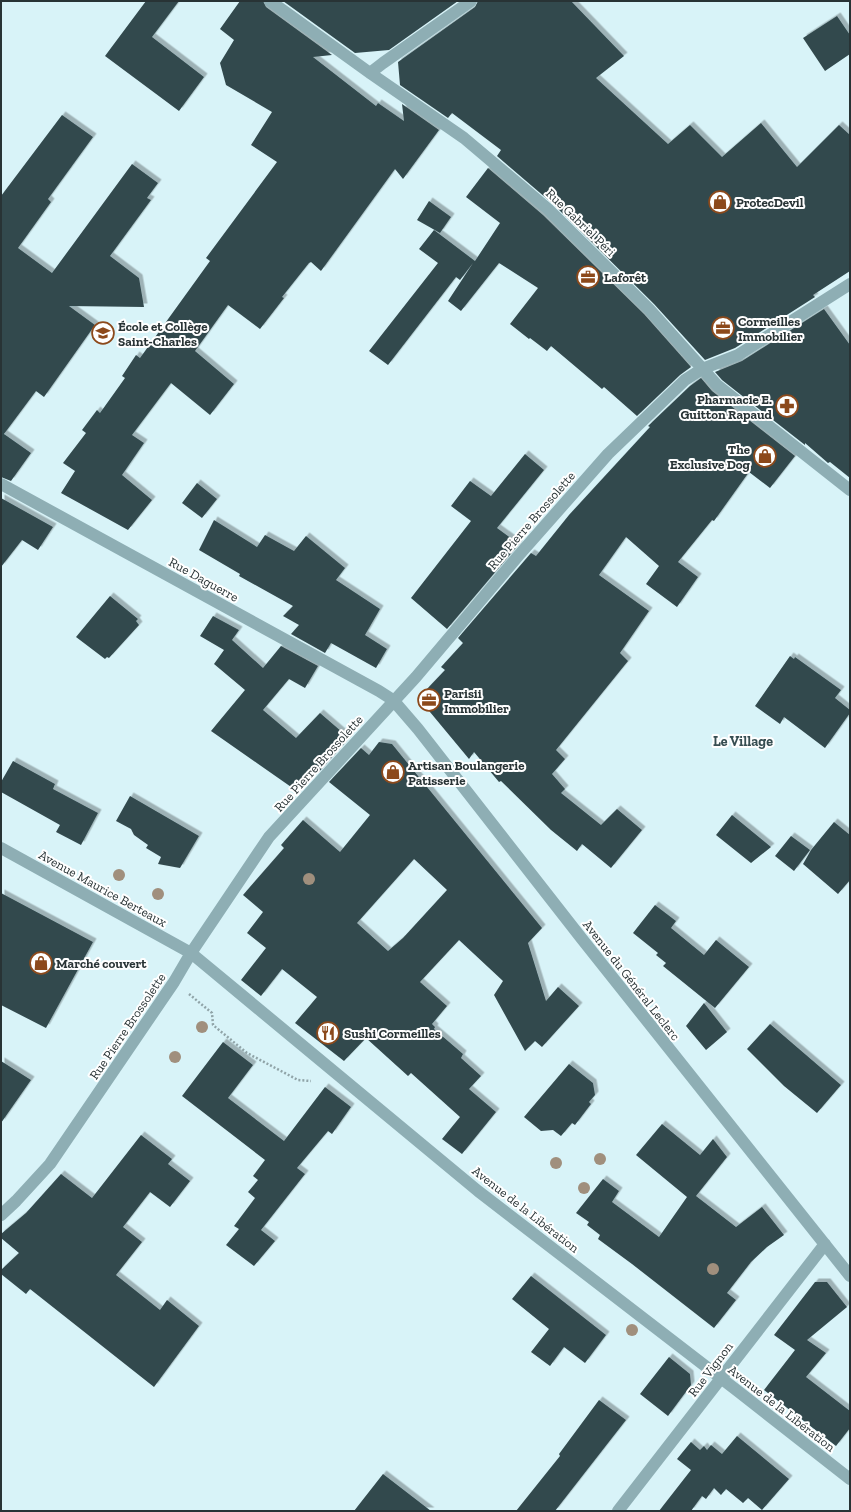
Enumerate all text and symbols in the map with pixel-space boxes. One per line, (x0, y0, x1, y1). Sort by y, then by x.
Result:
street label: Rue Gabriel Péri (543, 185, 619, 259)
shop icon: ProtecDevil (707, 189, 733, 215)
place label: ProtecDevil (736, 195, 804, 210)
office icon: Laforêt (575, 264, 601, 290)
place label: Laforêt (604, 270, 647, 285)
place label: Cormeilles Immobilier (738, 314, 803, 344)
office icon: Cormeilles Immobilier (710, 315, 736, 341)
place label: École et Collège Saint-Charles (118, 319, 208, 349)
school or university icon: École et Collège Saint-Charles (90, 320, 116, 346)
place label: Pharmacie E. Guitton Rapaud (680, 392, 773, 422)
pharmacy icon: Pharmacie E. Guitton Rapaud (774, 393, 800, 419)
place label: The Exclusive Dog (670, 442, 751, 472)
shop icon: The Exclusive Dog (752, 443, 778, 469)
street label: Rue Pierre Brossolette (485, 468, 578, 572)
street label: Rue Daguerre (166, 554, 241, 605)
place label: Parisii Immobilier (444, 686, 509, 716)
office icon: Parisii Immobilier (416, 687, 442, 713)
street label: Rue Pierre Brossolette (271, 712, 366, 815)
district label: Le Village (713, 733, 773, 750)
place label: Artisan Boulangerie Patisserie (408, 758, 525, 788)
shop icon: Artisan Boulangerie Patisserie (380, 759, 406, 785)
street label: Avenue Maurice Berteaux (36, 847, 170, 930)
street label: Avenue du Général Leclerc (580, 917, 683, 1043)
shop icon: Marché couvert (28, 950, 54, 976)
place label: Marché couvert (56, 956, 147, 971)
street label: Rue Pierre Brossolette (86, 970, 169, 1082)
restaurant icon: Sushi Cormeilles (315, 1020, 341, 1046)
place label: Sushi Cormeilles (344, 1026, 441, 1041)
street label: Avenue de la Libération (469, 1163, 582, 1256)
street label: Rue Vignon (685, 1339, 736, 1400)
street label: Avenue de la Libération (725, 1362, 838, 1455)

